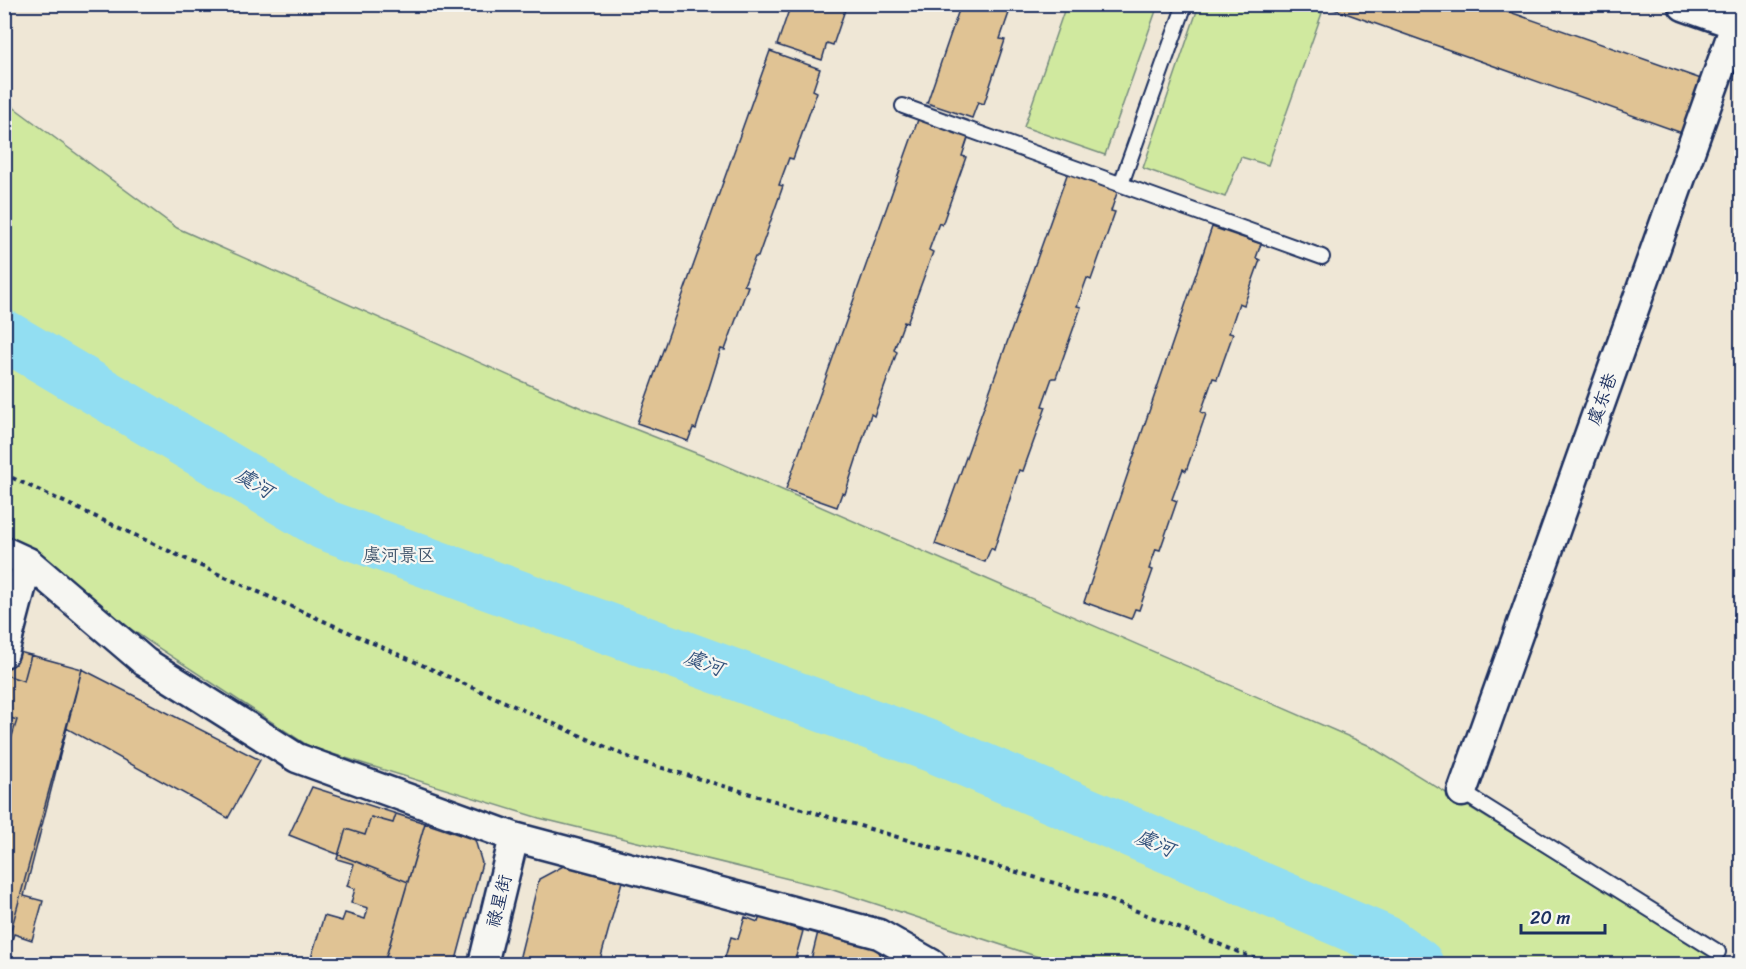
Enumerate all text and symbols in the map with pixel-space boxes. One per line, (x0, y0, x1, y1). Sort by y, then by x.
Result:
street label: 虞东巷 (1578, 368, 1626, 430)
water label: 虞河 (228, 458, 283, 510)
park label: 虞河景区 (363, 539, 435, 571)
water label: 虞河 (679, 640, 732, 687)
water label: 虞河 (1130, 819, 1183, 868)
street label: 禄星街 (477, 871, 521, 931)
scale bar (1521, 897, 1605, 935)
text: 20 m (1530, 902, 1570, 934)

